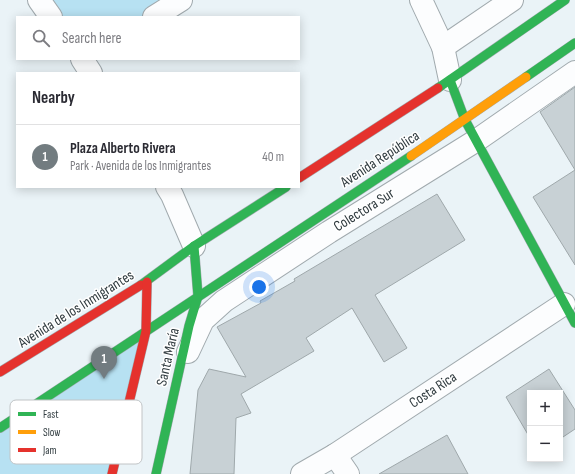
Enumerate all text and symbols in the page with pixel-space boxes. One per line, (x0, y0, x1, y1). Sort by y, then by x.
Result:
search box (16, 16, 300, 60)
icon: search (30, 27, 52, 49)
text: Search here (62, 29, 122, 48)
text: Nearby (32, 88, 75, 108)
street label: Avenida República (336, 126, 423, 192)
text: Plaza Alberto Rivera (70, 139, 176, 158)
text: 1 (42, 149, 48, 165)
text: 40 m (262, 149, 284, 165)
text: Park · Avenida de los Inmigrantes (70, 158, 211, 174)
street label: Colectora Sur (330, 184, 398, 236)
street label: Avenida de los Inmigrantes (14, 266, 137, 353)
your location (249, 277, 269, 297)
street label: Santa María (152, 326, 184, 388)
pin: 1 (91, 346, 117, 379)
street label: Costa Rica (406, 368, 460, 412)
map controls (527, 390, 563, 462)
button: + (527, 390, 563, 426)
legend (10, 400, 142, 464)
text: Fast (43, 408, 59, 421)
text: Slow (43, 426, 60, 439)
button: − (527, 426, 563, 462)
text: Jam (42, 444, 57, 457)

